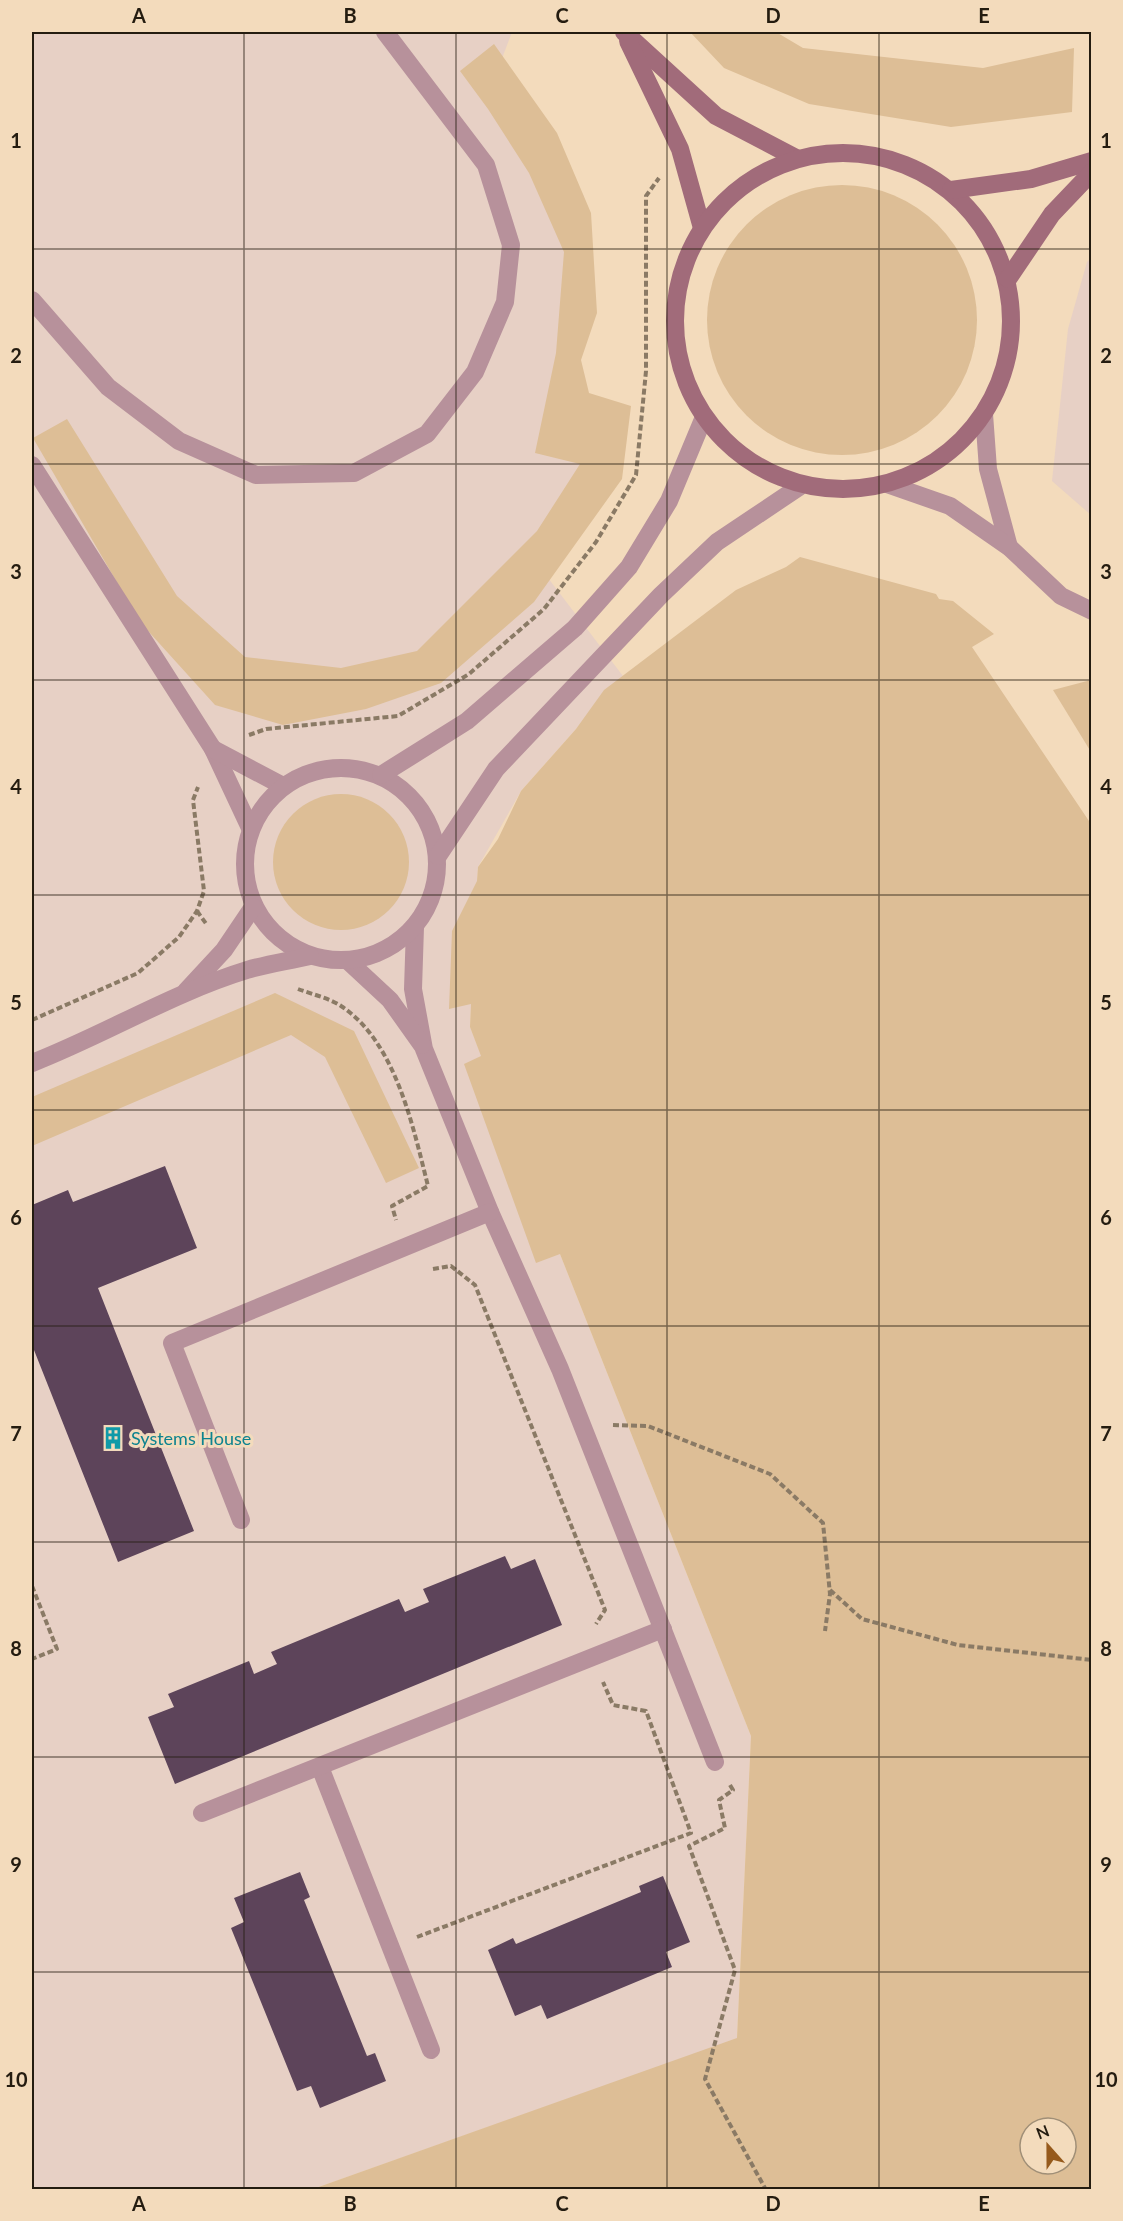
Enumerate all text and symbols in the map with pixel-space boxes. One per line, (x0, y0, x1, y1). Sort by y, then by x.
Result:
text: A (131, 3, 146, 27)
text: B (343, 3, 357, 27)
text: C (555, 3, 569, 27)
text: D (765, 3, 781, 27)
text: E (978, 3, 990, 27)
text: 1 (10, 128, 22, 152)
text: 1 (1100, 128, 1112, 152)
text: 2 (10, 343, 22, 367)
text: 2 (1100, 343, 1112, 367)
text: 3 (10, 559, 22, 583)
text: 3 (1100, 559, 1112, 583)
text: 4 (10, 774, 22, 798)
text: 4 (1100, 774, 1112, 798)
text: 5 (10, 990, 22, 1014)
text: 5 (1100, 990, 1112, 1014)
text: 6 (10, 1205, 22, 1229)
text: 6 (1100, 1205, 1112, 1229)
text: 7 (10, 1421, 22, 1445)
text: 7 (1100, 1421, 1112, 1445)
building icon: Systems House (100, 1425, 126, 1451)
place label: Systems House (131, 1427, 251, 1449)
text: 8 (10, 1636, 22, 1660)
text: 8 (1100, 1636, 1112, 1660)
text: 9 (10, 1852, 22, 1876)
text: 9 (1100, 1852, 1112, 1876)
text: 10 (4, 2067, 28, 2091)
text: 10 (1094, 2067, 1118, 2091)
north arrow (1018, 2116, 1078, 2176)
text: N (1033, 2120, 1052, 2143)
text: A (131, 2191, 146, 2215)
text: B (343, 2191, 357, 2215)
text: C (555, 2191, 569, 2215)
text: D (765, 2191, 781, 2215)
text: E (978, 2191, 990, 2215)

